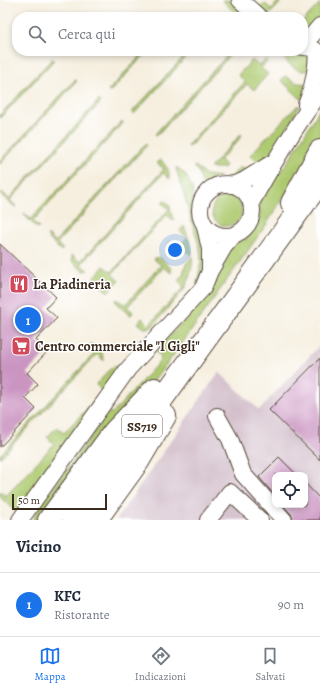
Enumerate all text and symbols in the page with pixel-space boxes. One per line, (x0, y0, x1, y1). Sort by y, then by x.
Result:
search box (12, 12, 308, 56)
icon: search (26, 23, 48, 45)
text: Cerca qui (58, 24, 116, 44)
your location (165, 240, 185, 260)
restaurant icon: La Piadineria (8, 273, 30, 295)
place label: La Piadineria (33, 275, 111, 294)
pin: 1 (15, 305, 41, 335)
supermarket icon: Centro commerciale "I Gigli" (10, 335, 32, 357)
place label: Centro commerciale "I Gigli" (35, 337, 200, 356)
road number: SS719 (122, 415, 162, 437)
map controls (272, 472, 308, 508)
button: locate (272, 472, 308, 508)
scale bar (12, 492, 107, 511)
text: 50 m (18, 493, 40, 508)
text: Vicino (16, 535, 61, 558)
text: KFC (54, 586, 81, 606)
text: 1 (27, 596, 31, 613)
text: 90 m (278, 596, 304, 613)
text: Ristorante (54, 606, 110, 623)
tab: Mappa (35, 645, 66, 684)
tab: Indicazioni (135, 645, 186, 684)
tab: Salvati (255, 645, 285, 684)

